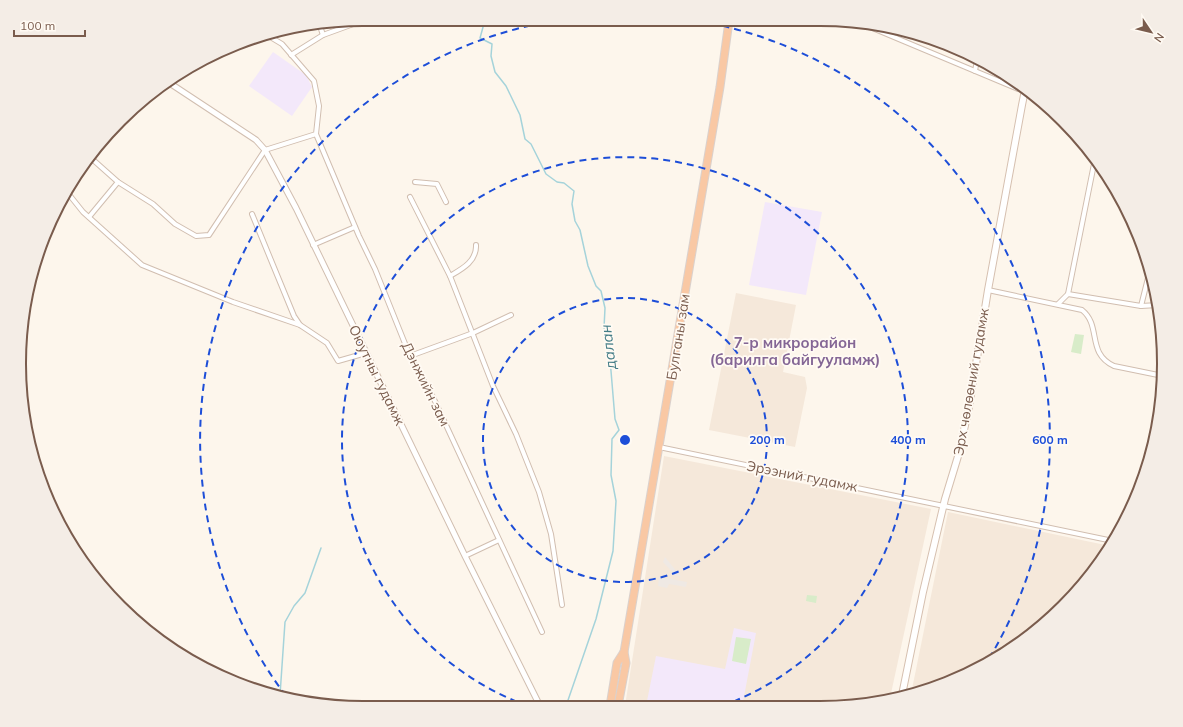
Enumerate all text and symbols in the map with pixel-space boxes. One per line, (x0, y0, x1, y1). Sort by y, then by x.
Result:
scale bar (14, 12, 85, 38)
north arrow (1131, 12, 1171, 52)
text: 100 m (20, 18, 55, 33)
text: N (1151, 30, 1167, 45)
street label: Булганы зам (662, 293, 694, 381)
street label: Эрх чөлөөний гудамж (949, 306, 993, 457)
street label: Оюутны гудамж (345, 322, 409, 429)
water label: далан (596, 323, 620, 372)
district label: 7-р микрорайон (барилга байгууламж) (710, 333, 880, 369)
street label: Дэнжийн зам (398, 339, 454, 429)
text: 200 m (749, 432, 785, 447)
text: 400 m (890, 432, 926, 447)
text: 600 m (1032, 432, 1068, 447)
centre of rings (618, 433, 632, 447)
street label: Эрээний гудамж (745, 456, 860, 496)

